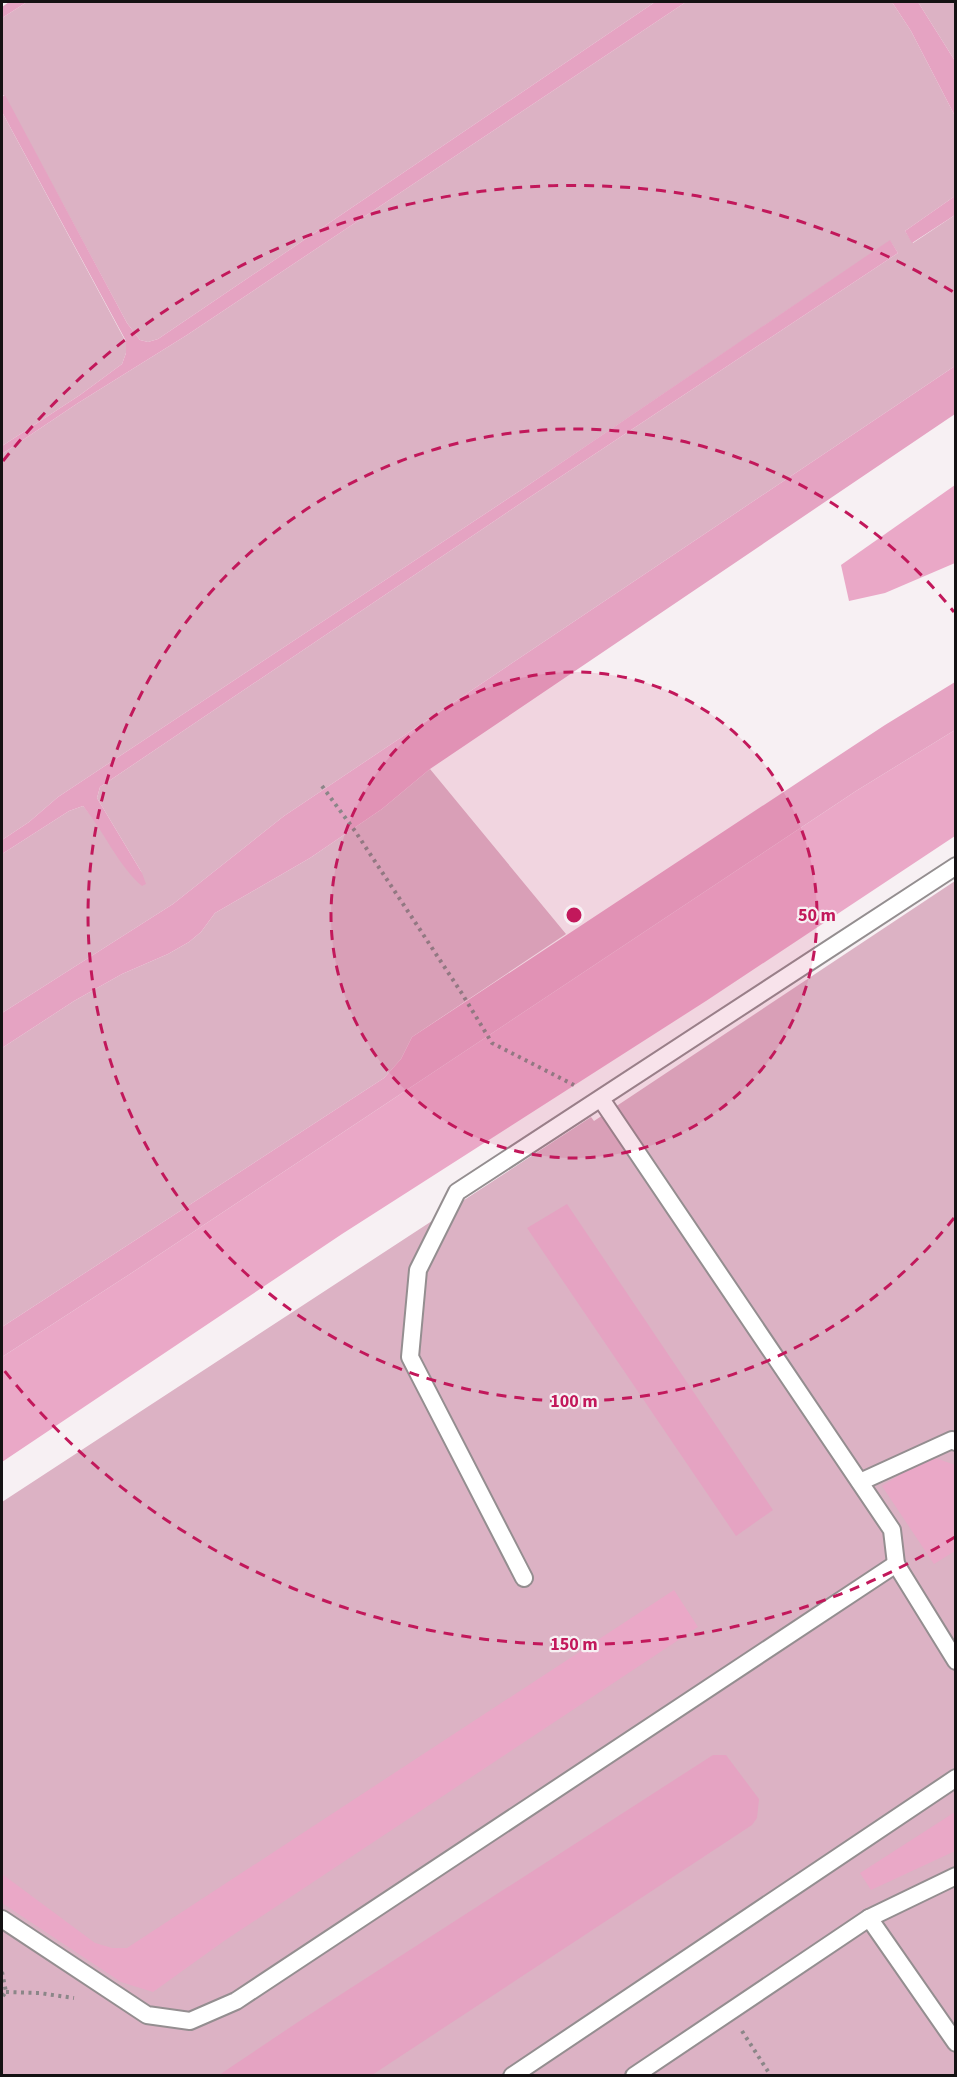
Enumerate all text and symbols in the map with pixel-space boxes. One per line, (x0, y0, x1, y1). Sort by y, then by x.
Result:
text: 50 m (798, 903, 836, 928)
centre of rings (564, 905, 584, 925)
text: 100 m (550, 1389, 598, 1414)
text: 150 m (550, 1632, 598, 1657)

